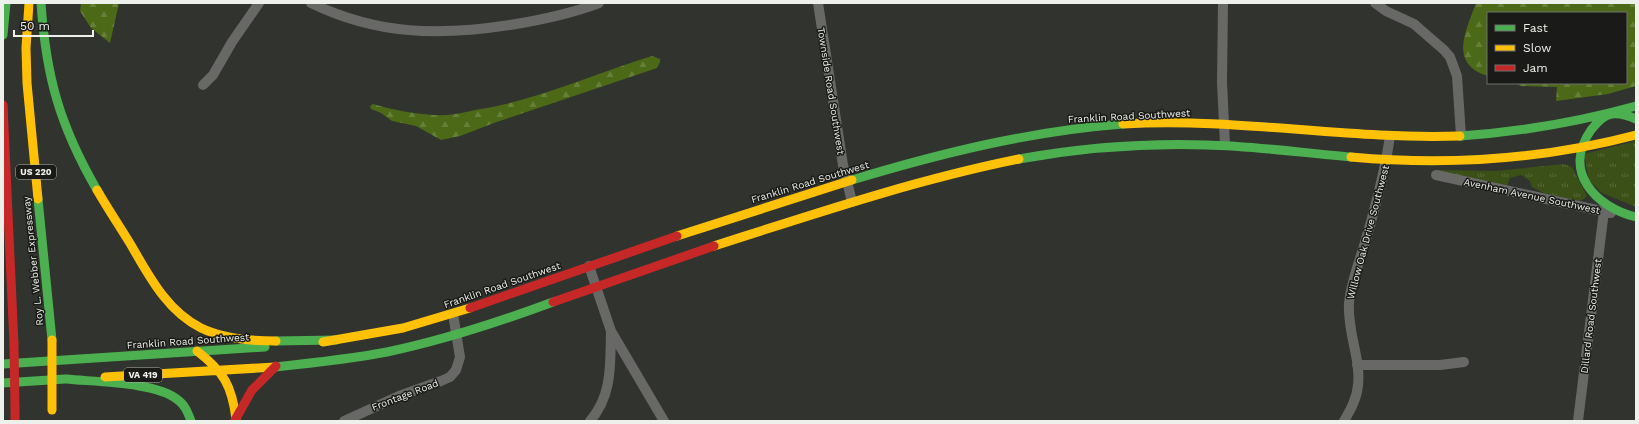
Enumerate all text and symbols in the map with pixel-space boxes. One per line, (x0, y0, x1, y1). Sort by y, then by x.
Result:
scale bar (14, 12, 93, 38)
legend (1487, 12, 1627, 84)
text: 50 m (20, 19, 50, 33)
text: Fast (1523, 21, 1548, 35)
street label: Townside Road Southwest (815, 27, 847, 156)
text: Slow (1523, 41, 1551, 55)
text: Jam (1523, 61, 1548, 75)
street label: Franklin Road Southwest (1067, 107, 1191, 125)
street label: Franklin Road Southwest (750, 159, 871, 205)
street label: Willow Oak Drive Southwest (1345, 163, 1391, 300)
road number: US 220 (16, 165, 56, 179)
street label: Avenham Avenue Southwest (1463, 176, 1602, 216)
street label: Roy L. Webber Expressway (21, 195, 45, 326)
street label: Dillard Road Southwest (1579, 257, 1604, 374)
street label: Franklin Road Southwest (442, 260, 563, 310)
street label: Franklin Road Southwest (126, 331, 250, 351)
road number: VA 419 (124, 368, 162, 382)
street label: Frontage Road (370, 377, 440, 413)

